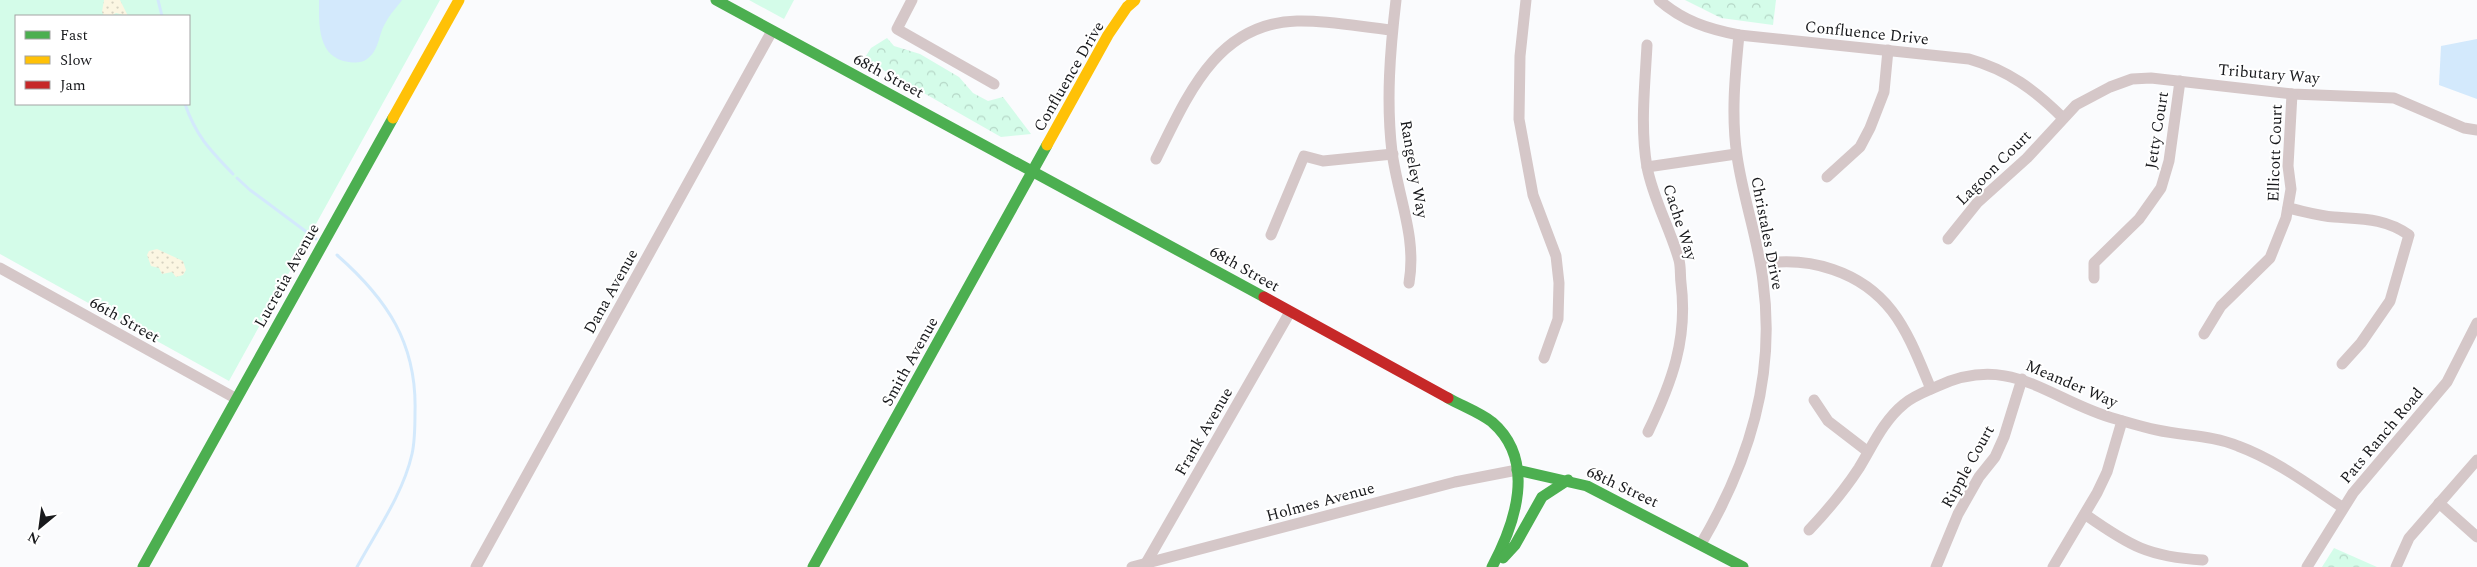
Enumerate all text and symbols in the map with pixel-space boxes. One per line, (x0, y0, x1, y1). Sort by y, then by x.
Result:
legend (15, 15, 190, 105)
street label: Confluence Drive (1804, 15, 1930, 51)
street label: Confluence Drive (1027, 17, 1110, 136)
text: Fast (60, 24, 88, 47)
street label: 68th Street (849, 47, 928, 105)
text: Slow (60, 49, 92, 72)
street label: Tributary Way (2217, 58, 2322, 91)
text: Jam (60, 74, 86, 97)
street label: Jetty Court (2139, 89, 2175, 171)
street label: Ellicott Court (2261, 103, 2289, 202)
street label: Rangeley Way (1394, 118, 1435, 221)
street label: Lagoon Court (1950, 124, 2037, 211)
street label: Christales Drive (1744, 174, 1790, 292)
street label: Cache Way (1656, 181, 1704, 265)
street label: Lucretia Avenue (248, 219, 326, 332)
street label: 68th Street (1205, 240, 1284, 298)
street label: Dana Avenue (578, 245, 644, 338)
street label: 66th Street (85, 291, 164, 349)
street label: Smith Avenue (875, 312, 944, 411)
street label: Meander Way (2022, 354, 2123, 415)
street label: Pats Ranch Road (2334, 382, 2429, 489)
street label: Frank Avenue (1169, 383, 1239, 480)
street label: Ripple Court (1935, 420, 2001, 512)
street label: 68th Street (1583, 460, 1663, 514)
street label: Holmes Avenue (1263, 476, 1377, 528)
north arrow (15, 502, 65, 552)
text: N (24, 526, 44, 550)

